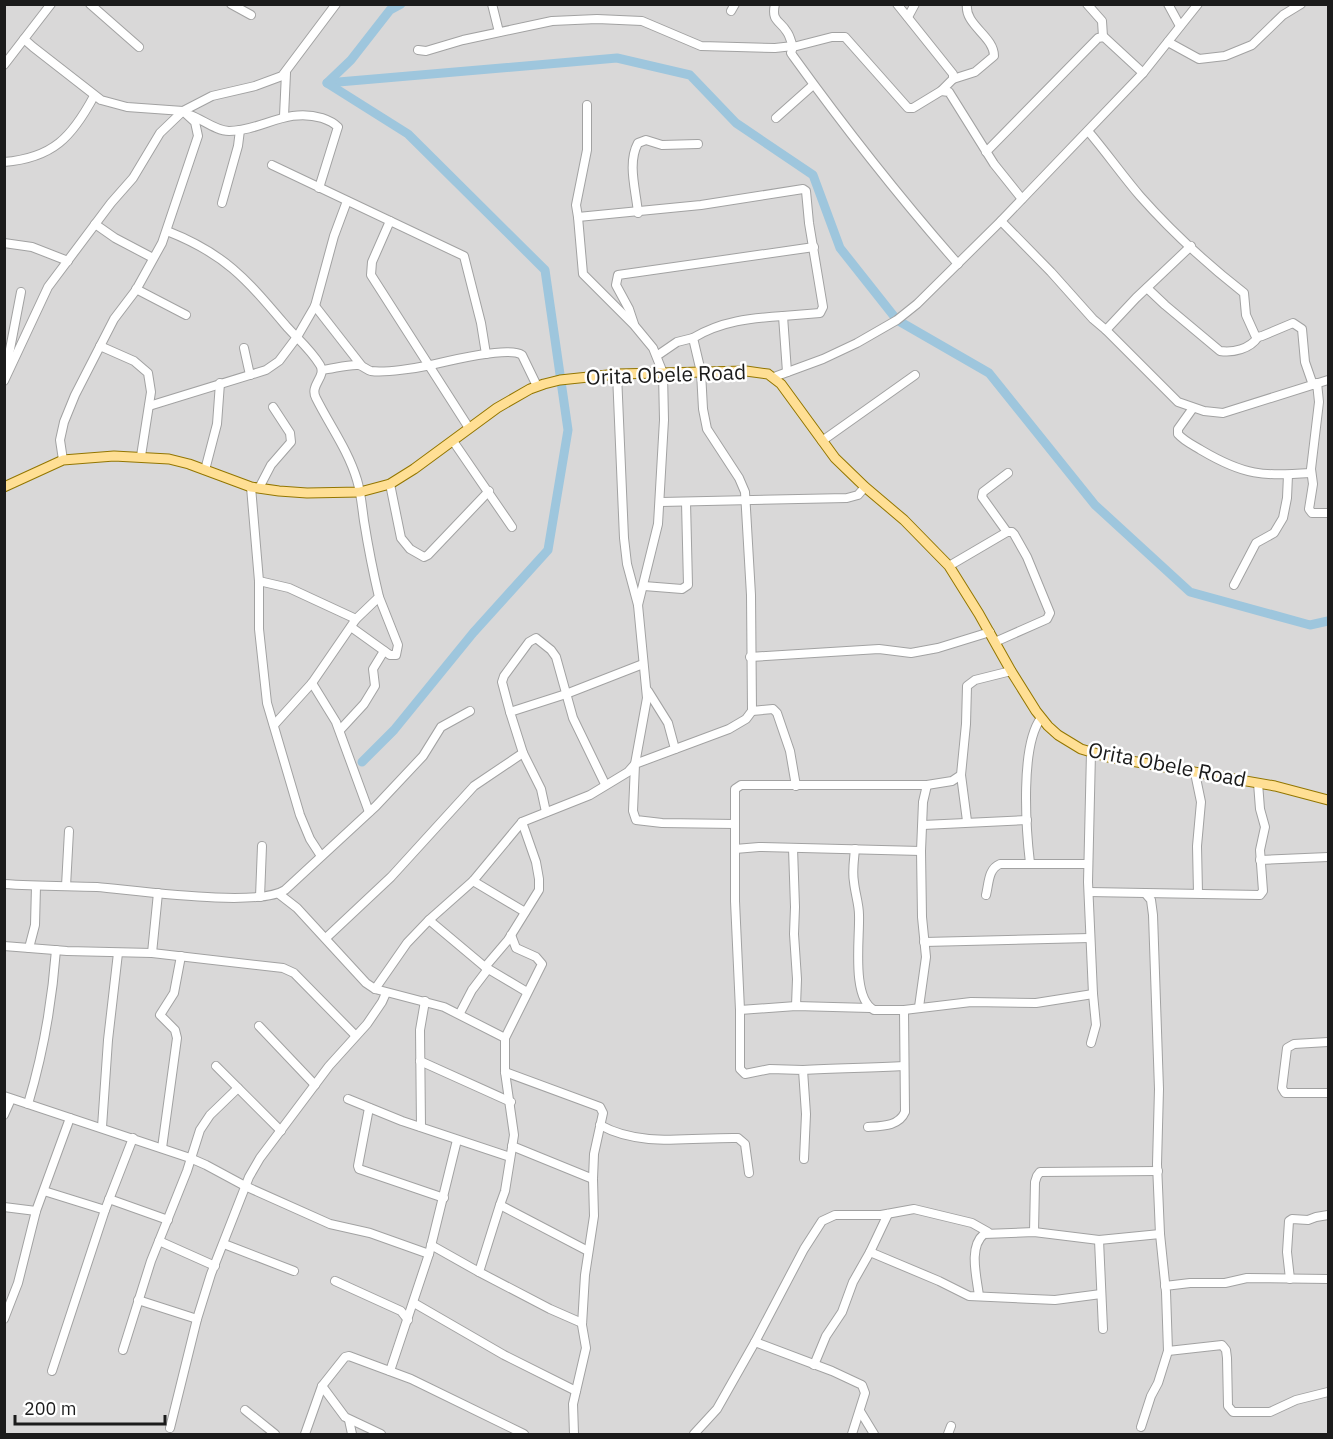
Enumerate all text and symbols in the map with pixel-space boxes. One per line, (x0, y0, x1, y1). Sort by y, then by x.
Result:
street label: Orita Obele Road (585, 357, 747, 391)
street label: Orita Obele Road (1086, 735, 1249, 793)
scale bar (15, 1388, 165, 1426)
text: 200 m (24, 1397, 76, 1420)

